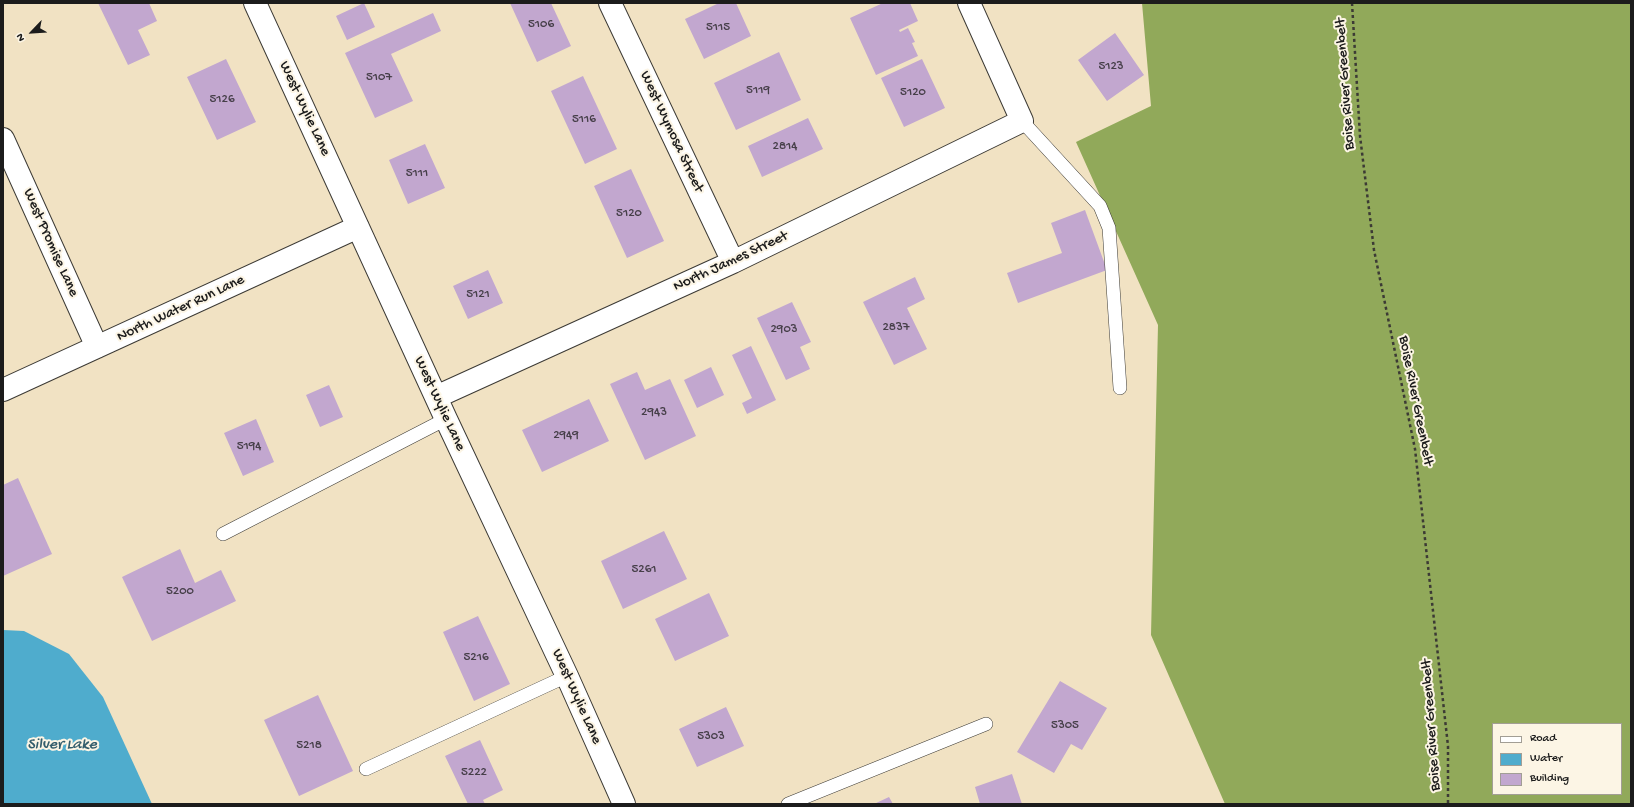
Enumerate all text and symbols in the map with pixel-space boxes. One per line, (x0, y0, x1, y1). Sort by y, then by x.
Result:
north arrow (12, 12, 52, 52)
house number: 5106 (528, 17, 554, 33)
street label: Boise River Greenbelt (1332, 17, 1360, 151)
house number: 5115 (706, 20, 730, 36)
text: N (14, 31, 28, 43)
street label: West Wylie Lane (274, 59, 334, 159)
house number: 5123 (1098, 59, 1124, 75)
street label: West Wymosa Street (635, 69, 707, 195)
house number: 5107 (366, 70, 392, 86)
house number: 5119 (746, 83, 770, 99)
house number: 5120 (900, 85, 926, 101)
house number: 5126 (209, 92, 235, 108)
house number: 5116 (572, 112, 596, 128)
house number: 2814 (773, 139, 797, 155)
house number: 5111 (406, 166, 428, 182)
street label: West Promise Lane (18, 186, 82, 300)
house number: 5120 (616, 206, 642, 222)
street label: North James Street (671, 228, 791, 296)
street label: North Water Run Lane (114, 272, 248, 346)
house number: 5121 (466, 287, 490, 303)
house number: 2837 (882, 320, 910, 336)
house number: 2903 (770, 322, 798, 338)
street label: Boise River Greenbelt (1394, 334, 1436, 468)
street label: West Wylie Lane (409, 354, 469, 454)
house number: 2943 (641, 405, 667, 421)
house number: 2949 (553, 428, 579, 444)
house number: 5194 (237, 439, 261, 455)
house number: 5261 (631, 562, 657, 578)
house number: 5200 (166, 584, 194, 600)
street label: West Wylie Lane (547, 647, 605, 747)
house number: 5216 (463, 650, 489, 666)
street label: Boise River Greenbelt (1418, 658, 1446, 792)
house number: 5305 (1051, 718, 1079, 734)
legend (1492, 723, 1622, 795)
house number: 5303 (697, 729, 725, 745)
text: Road (1530, 732, 1556, 746)
water label: Silver Lake (27, 736, 97, 756)
house number: 5218 (296, 738, 322, 754)
text: Water (1530, 752, 1562, 766)
house number: 5222 (461, 765, 487, 781)
text: Building (1530, 772, 1569, 786)

